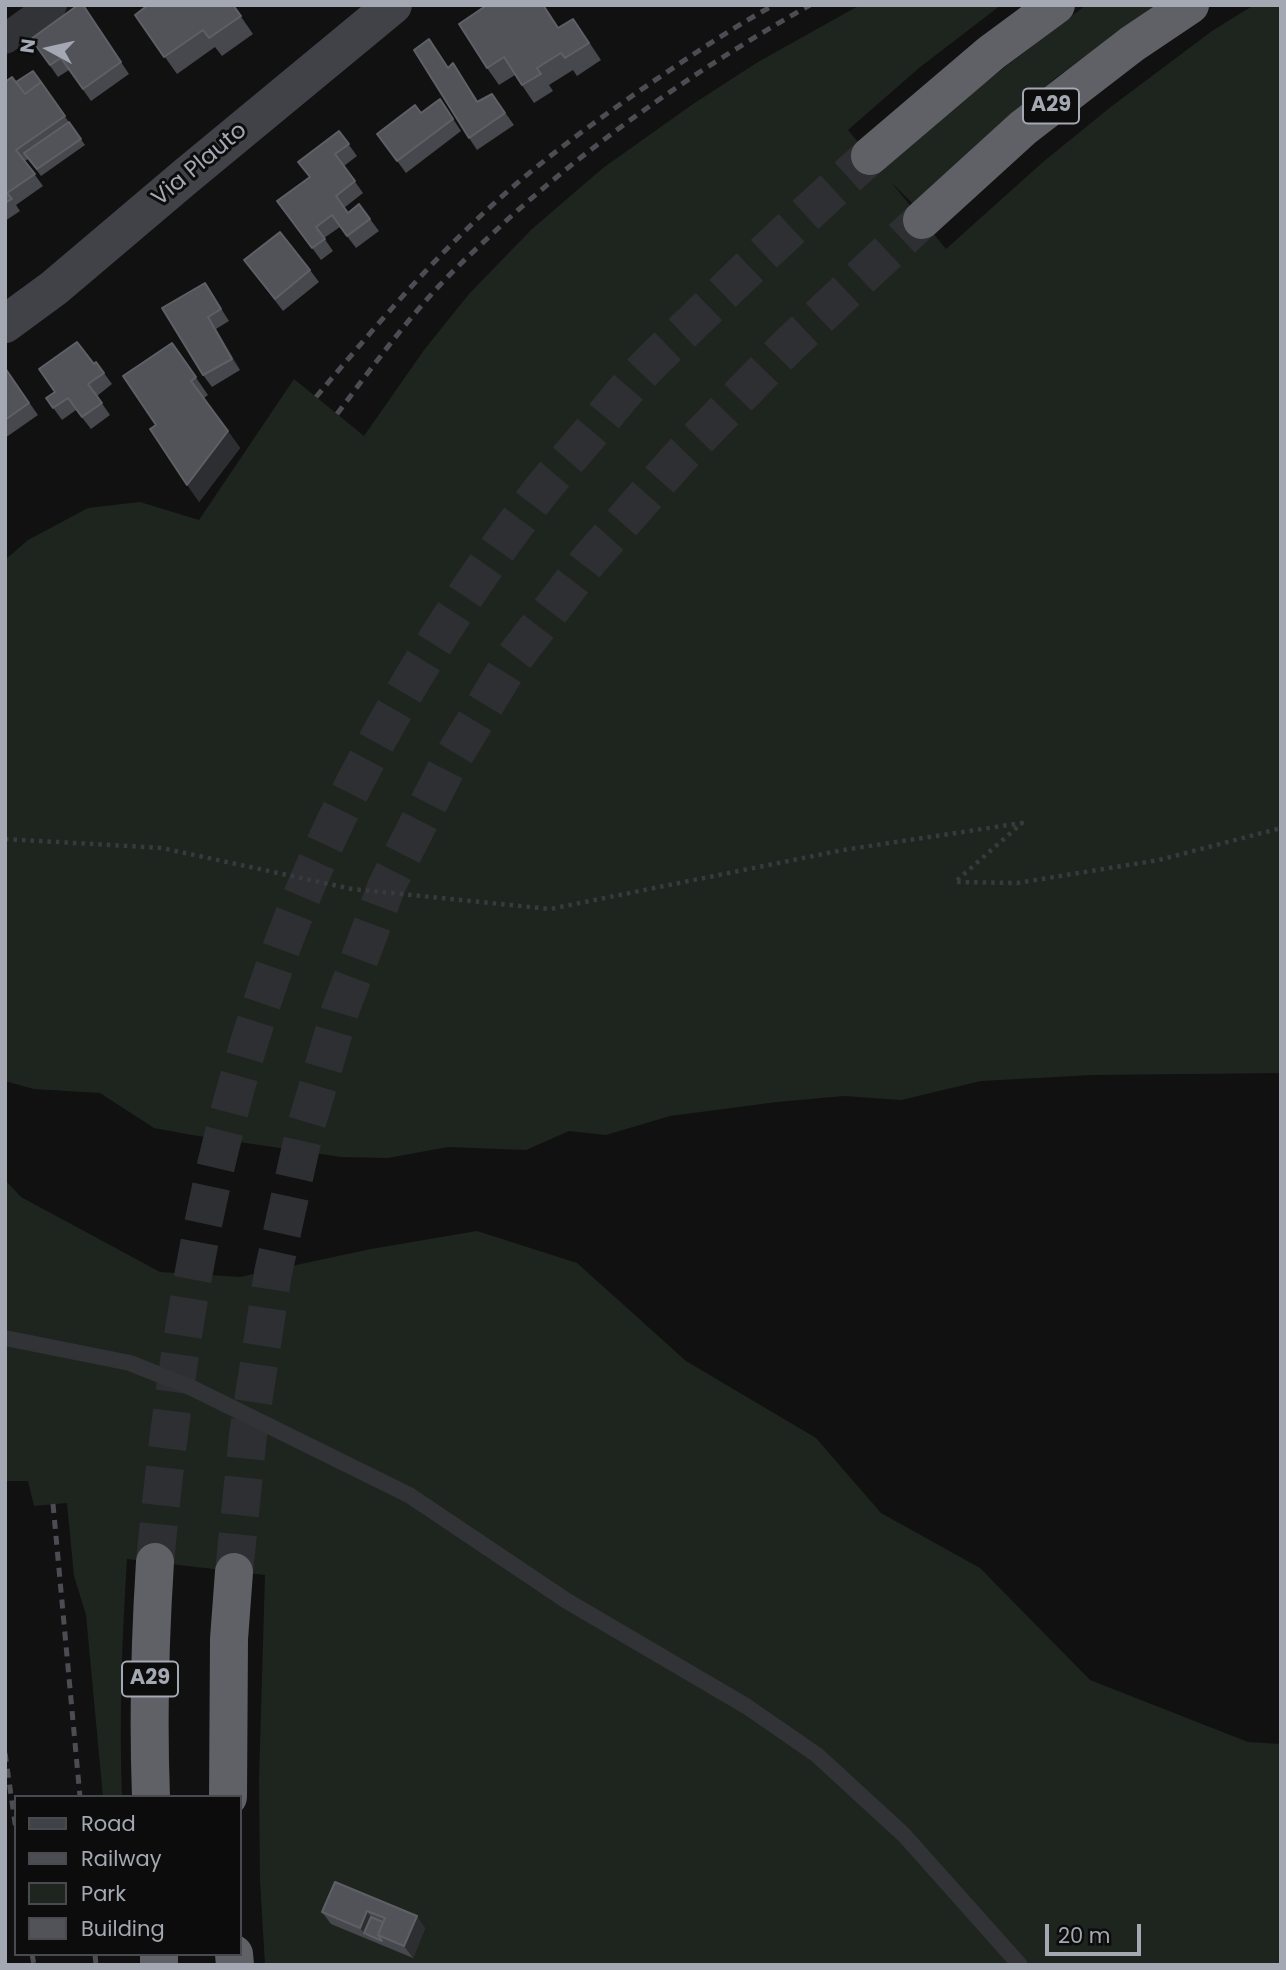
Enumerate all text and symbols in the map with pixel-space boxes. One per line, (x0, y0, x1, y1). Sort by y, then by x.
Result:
north arrow (14, 14, 84, 84)
text: N (13, 37, 42, 55)
road number: A29 (1023, 88, 1079, 124)
street label: Via Plauto (147, 117, 253, 213)
road number: A29 (122, 1662, 178, 1696)
legend (14, 1795, 242, 1956)
text: Road (81, 1809, 136, 1838)
text: Railway (81, 1844, 162, 1873)
text: Park (81, 1879, 126, 1908)
scale bar (1048, 1910, 1144, 1954)
text: Building (81, 1914, 165, 1943)
text: 20 m (1058, 1921, 1111, 1950)

